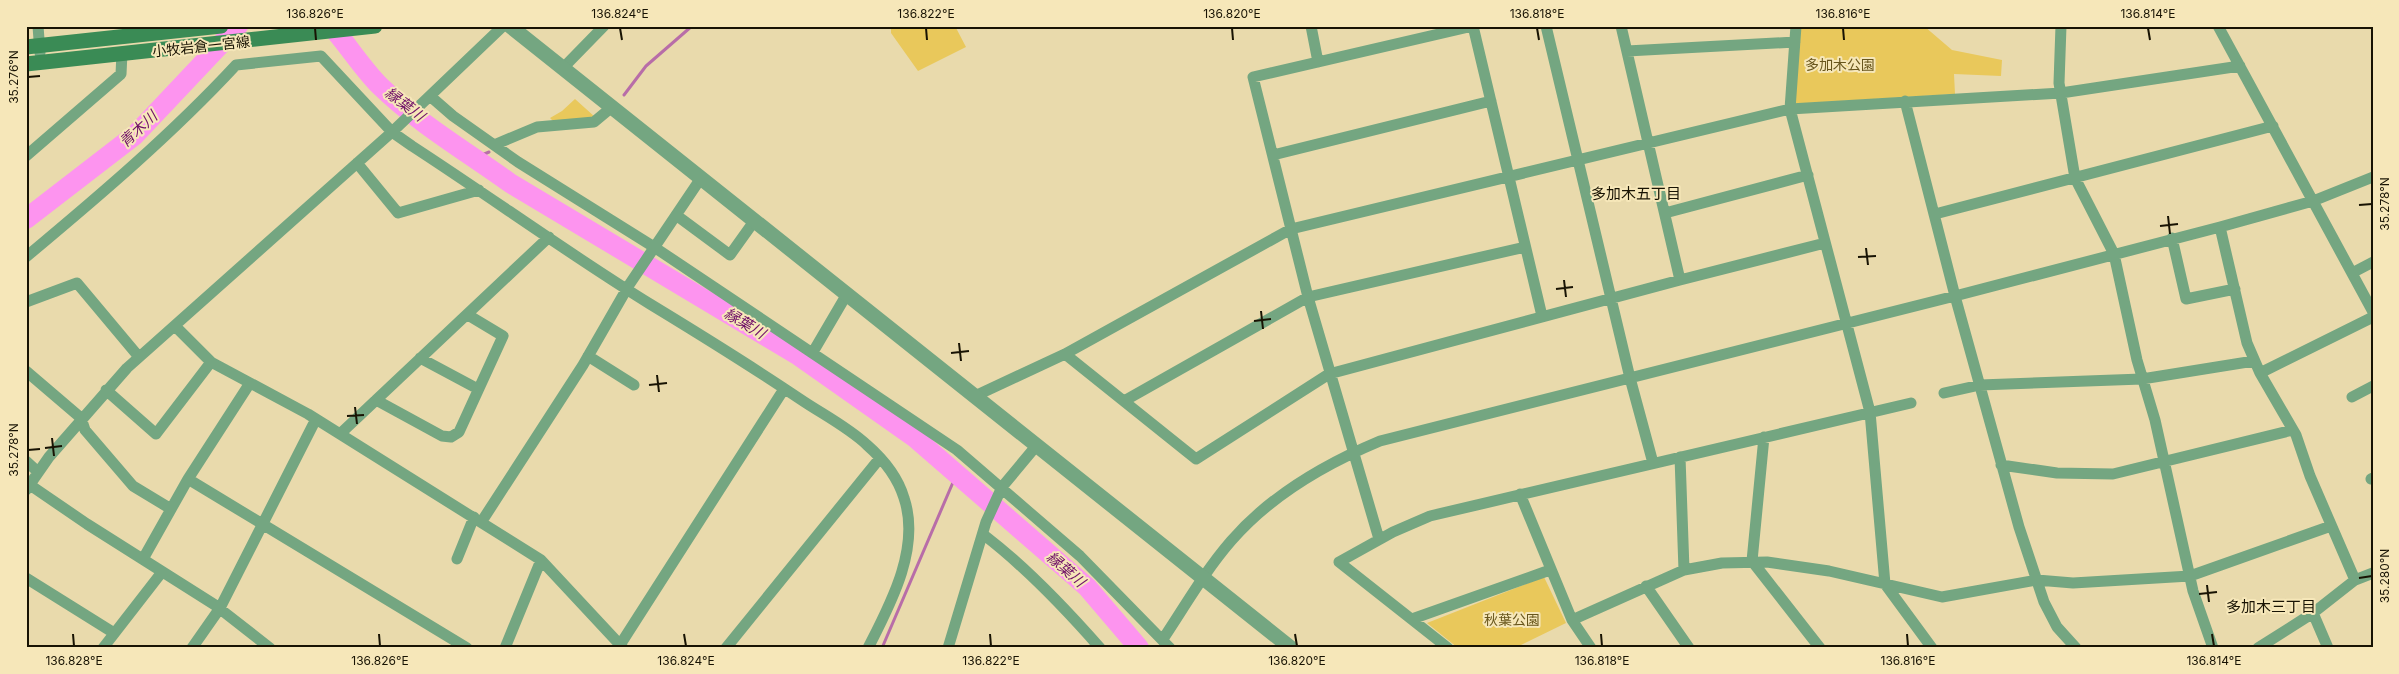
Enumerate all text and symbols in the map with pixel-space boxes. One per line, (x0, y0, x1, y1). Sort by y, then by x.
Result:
text: 136.826°E (286, 6, 344, 21)
text: 136.824°E (591, 6, 649, 21)
text: 136.822°E (897, 6, 955, 21)
text: 136.820°E (1203, 6, 1261, 21)
text: 136.818°E (1510, 6, 1564, 21)
text: 136.816°E (1816, 6, 1870, 21)
text: 136.814°E (2120, 6, 2176, 21)
street label: 小牧岩倉一宮線 (151, 32, 251, 60)
text: 35.276°N (6, 50, 21, 104)
park label: 多加木公園 (1805, 56, 1875, 73)
water label: 縁葉川 (381, 83, 430, 126)
water label: 青木川 (115, 105, 162, 151)
text: 35.278°N (2377, 177, 2392, 231)
district label: 多加木五丁目 (1591, 184, 1681, 203)
water label: 縁葉川 (721, 303, 771, 344)
text: 35.278°N (6, 423, 21, 477)
water label: 縁葉川 (1043, 547, 1091, 592)
text: 35.280°N (2377, 549, 2392, 603)
district label: 多加木三丁目 (2226, 597, 2316, 616)
park label: 秋葉公園 (1484, 611, 1540, 628)
text: 136.828°E (45, 653, 103, 668)
text: 136.826°E (351, 653, 409, 668)
text: 136.824°E (657, 653, 715, 668)
text: 136.822°E (962, 653, 1020, 668)
text: 136.820°E (1268, 653, 1326, 668)
text: 136.818°E (1575, 653, 1629, 668)
text: 136.816°E (1881, 653, 1935, 668)
text: 136.814°E (2186, 653, 2242, 668)

